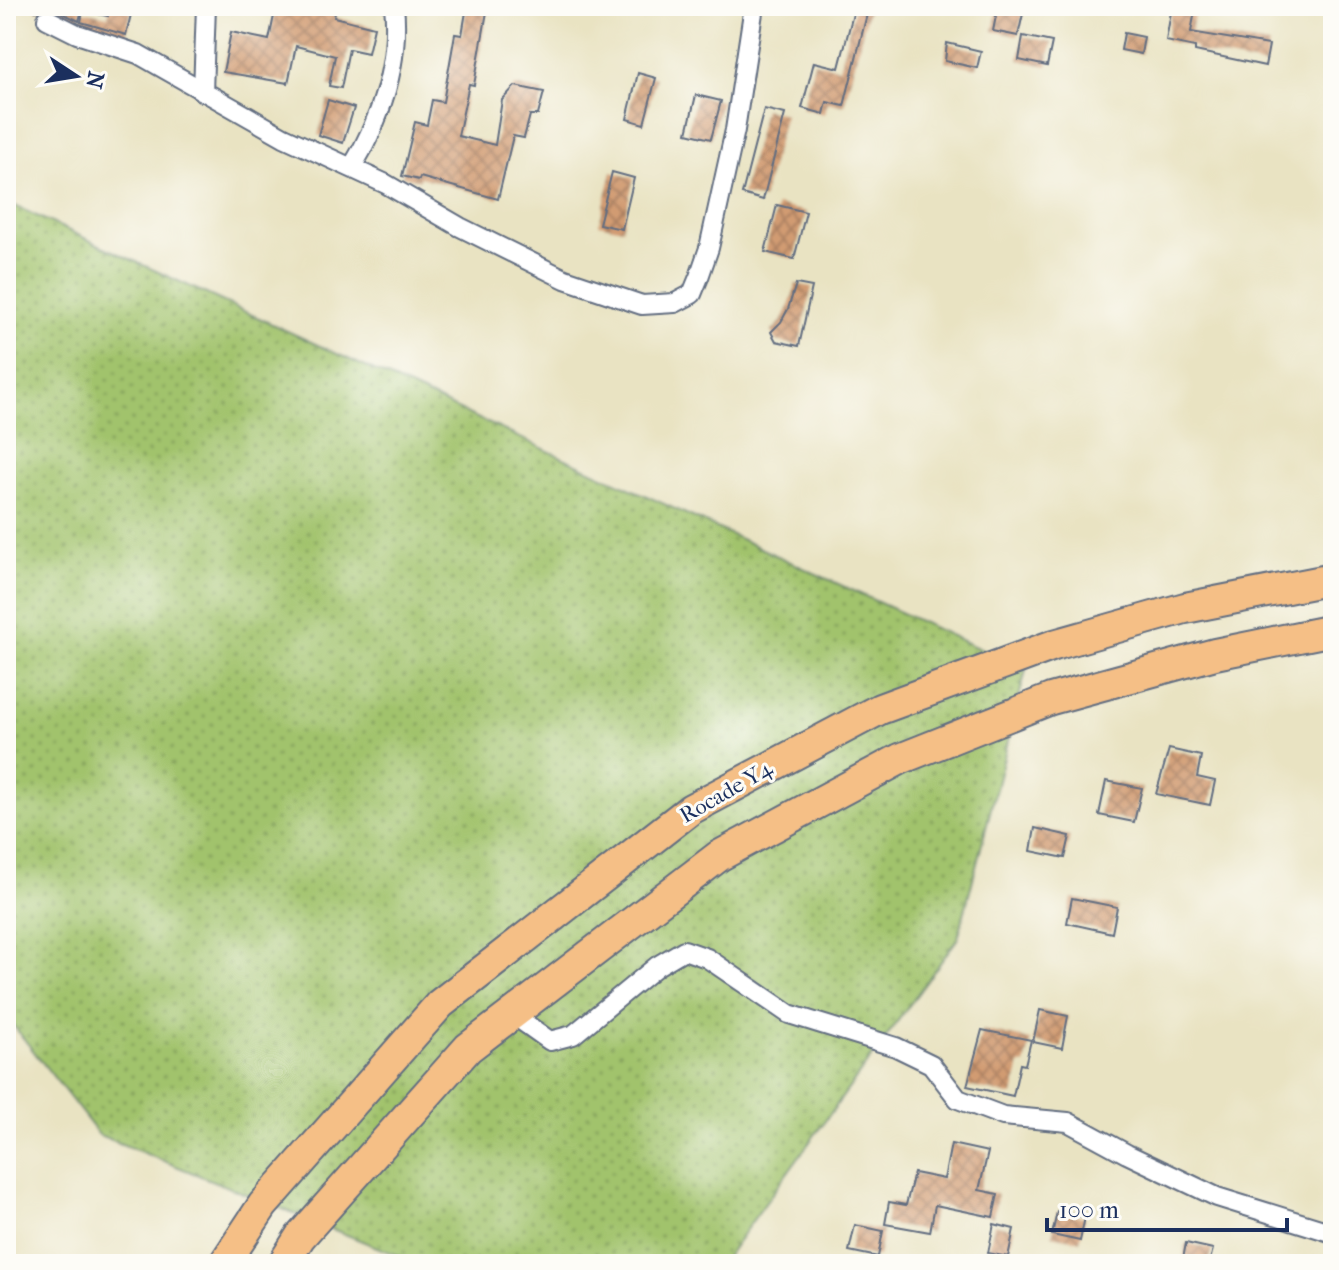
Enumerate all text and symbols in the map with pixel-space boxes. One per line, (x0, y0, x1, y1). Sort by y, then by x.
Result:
north arrow (36, 36, 116, 116)
text: N (80, 69, 109, 91)
street label: Rocade Y4 (675, 755, 778, 829)
scale bar (1047, 1182, 1287, 1232)
text: 100 m (1059, 1196, 1119, 1224)

